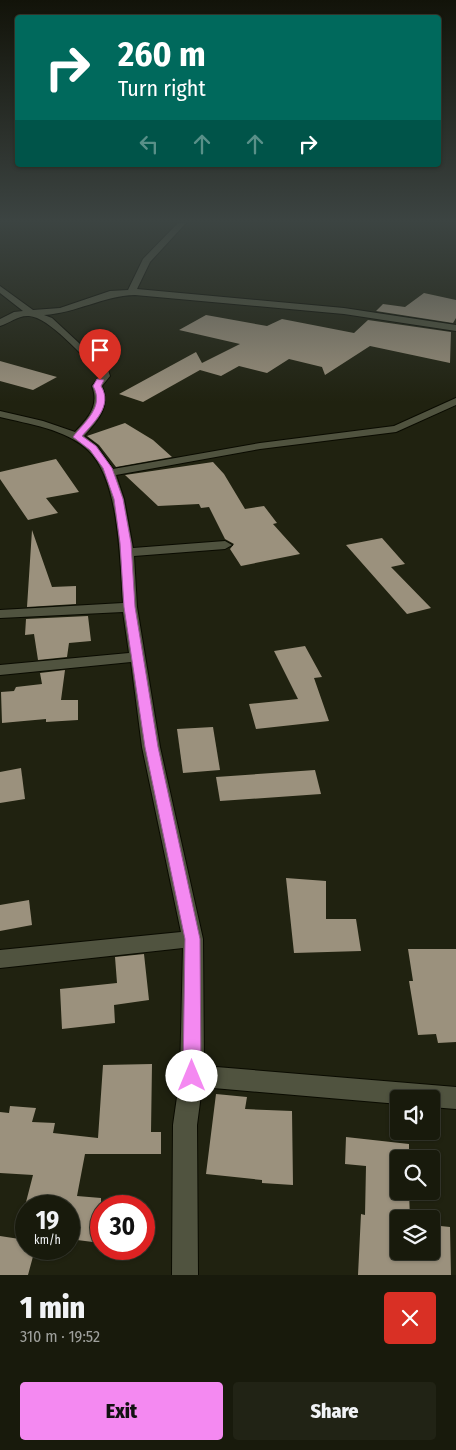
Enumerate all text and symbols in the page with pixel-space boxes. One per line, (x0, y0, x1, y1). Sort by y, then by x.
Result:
text: 260 m (118, 33, 206, 75)
icon: right (35, 35, 100, 100)
text: Turn right (118, 75, 206, 102)
icon: left (135, 130, 163, 158)
icon: ahead (188, 130, 216, 158)
icon: ahead (241, 130, 269, 158)
icon: right (294, 130, 322, 158)
pin (79, 329, 121, 380)
icon: arrive (86, 336, 114, 364)
position arrow (165, 1049, 217, 1101)
map controls (390, 1090, 440, 1260)
button: sound (390, 1090, 440, 1140)
button: search (390, 1150, 440, 1200)
speed limit sign: 30 (90, 1195, 155, 1260)
text: 19 (36, 1206, 59, 1236)
button: layers (390, 1210, 440, 1260)
text: km/h (34, 1233, 61, 1247)
text: 1 min (20, 1290, 85, 1326)
button: close (384, 1292, 436, 1344)
text: 310 m · 19:52 (20, 1327, 100, 1346)
button: Exit (20, 1382, 223, 1440)
button: Share (233, 1382, 436, 1440)

